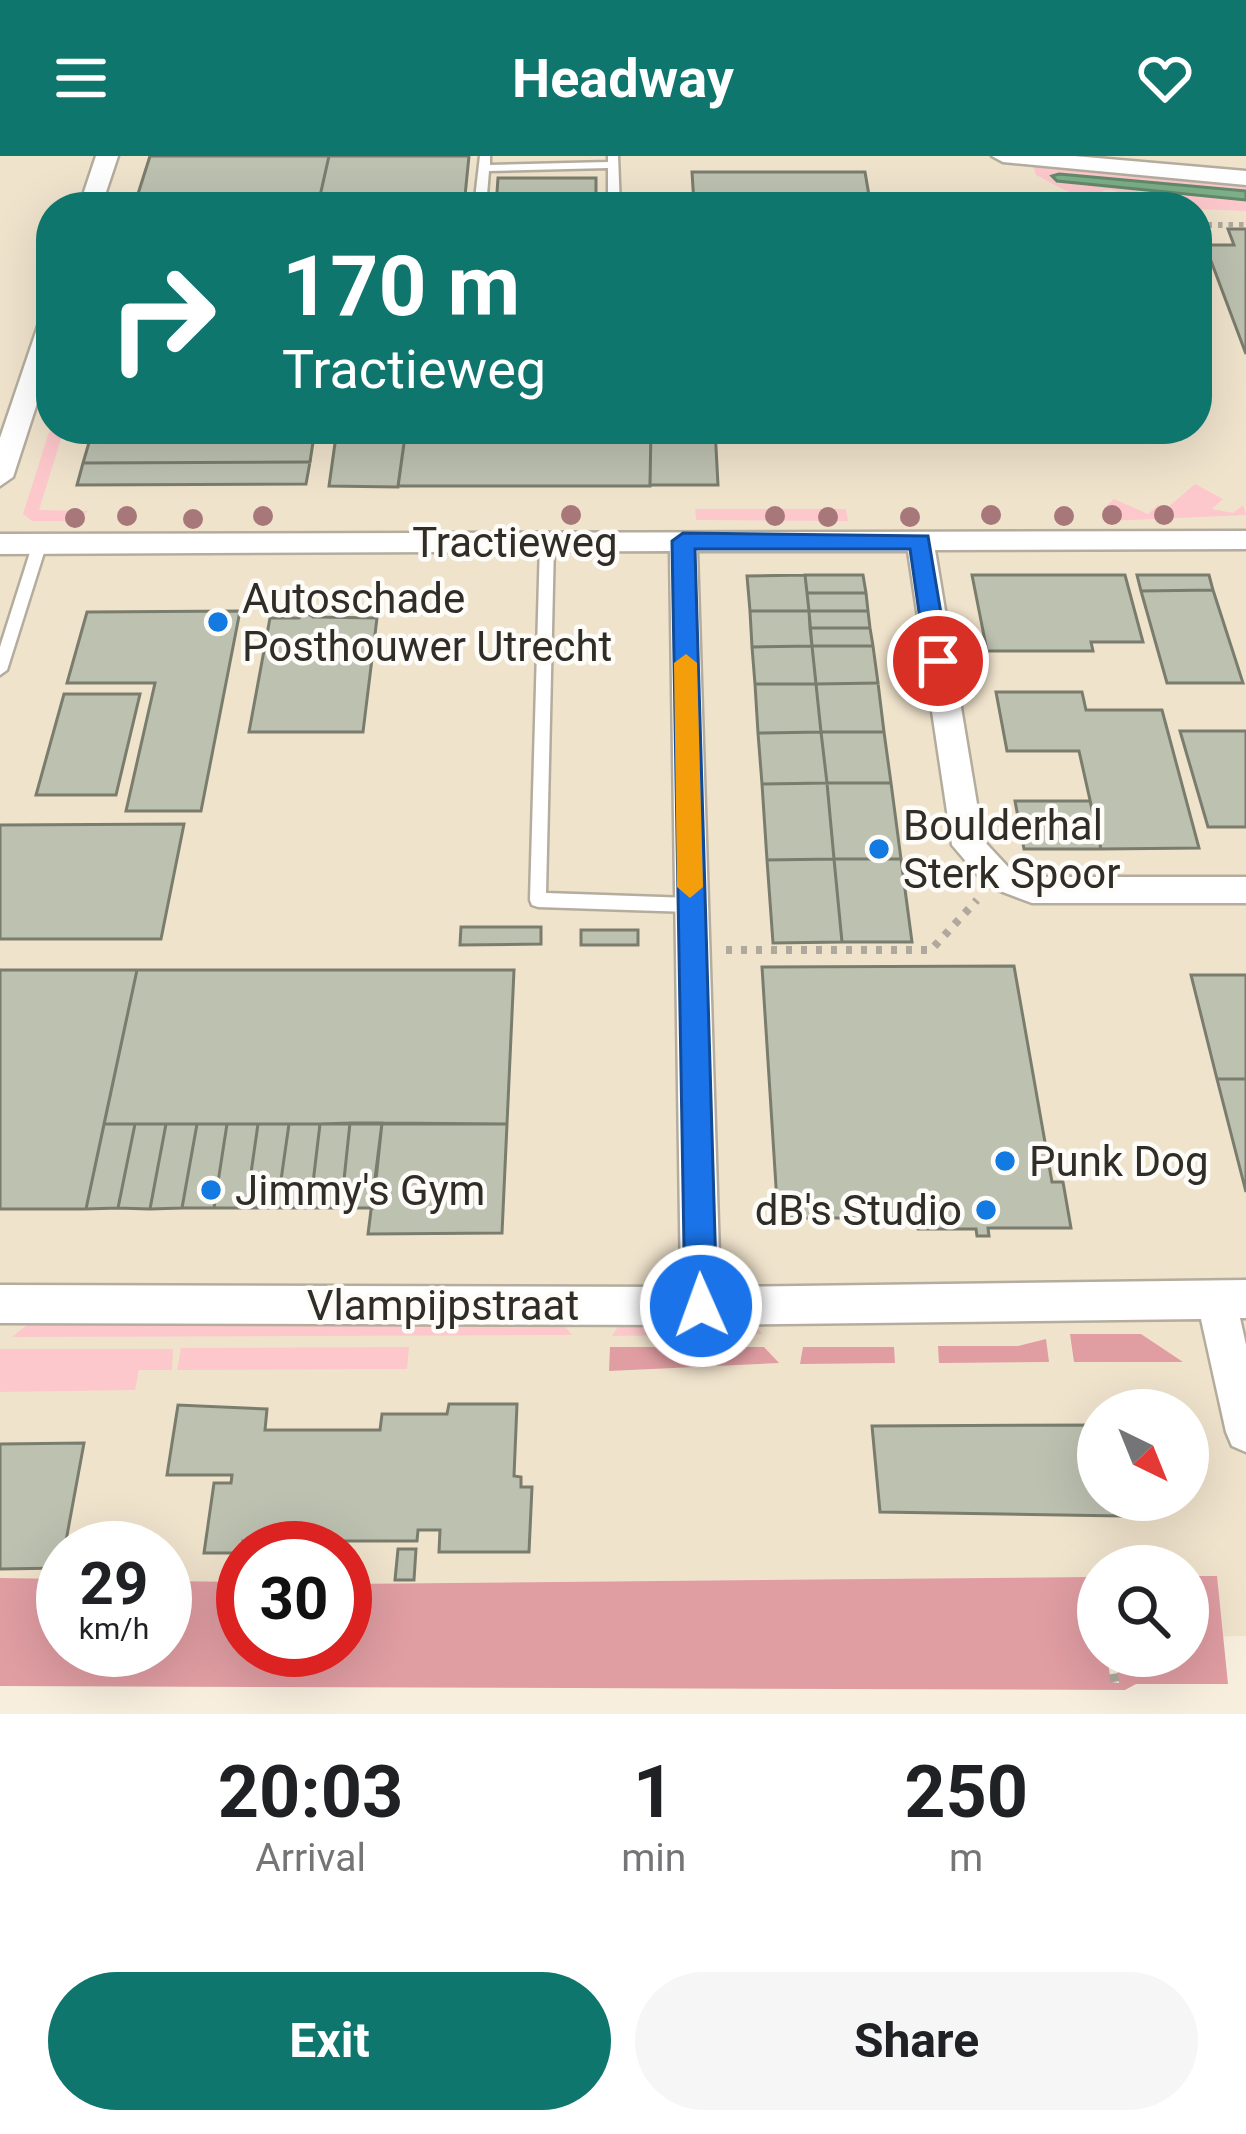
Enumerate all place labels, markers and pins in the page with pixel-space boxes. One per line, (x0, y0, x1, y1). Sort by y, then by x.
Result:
place label: Autoschade Posthouwer Utrecht (242, 574, 612, 671)
marker: Autoschade Posthouwer Utrecht (205, 609, 231, 635)
pin (887, 610, 989, 712)
place label: Boulderhal Sterk Spoor (903, 801, 1121, 898)
marker: Boulderhal Sterk Spoor (866, 836, 892, 862)
place label: Punk Dog (1029, 1137, 1209, 1186)
marker: Punk Dog (992, 1148, 1018, 1174)
place label: Jimmy's Gym (235, 1166, 485, 1215)
marker: Jimmy's Gym (198, 1177, 224, 1203)
place label: dB's Studio (755, 1186, 962, 1235)
marker: dB's Studio (973, 1197, 999, 1223)

